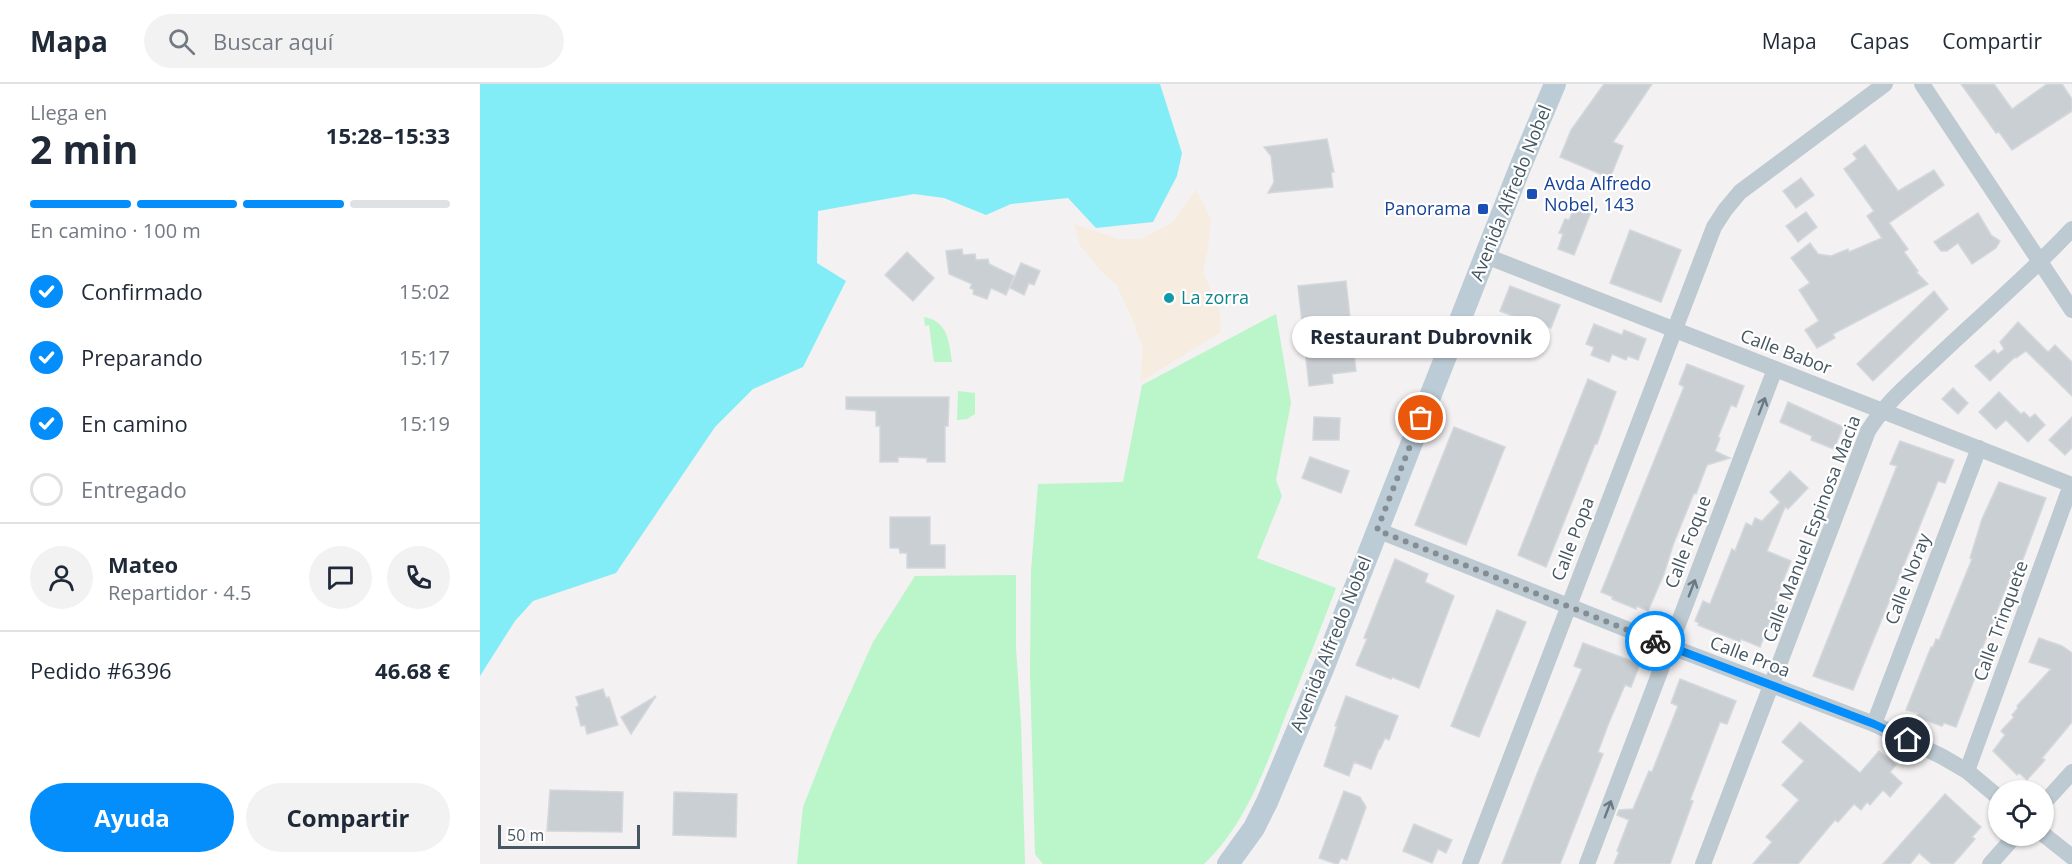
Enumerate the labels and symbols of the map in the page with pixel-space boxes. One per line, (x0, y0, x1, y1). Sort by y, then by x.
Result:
street label: Avenida Alfredo Nobel (1464, 101, 1556, 284)
place label: Avda Alfredo Nobel, 143 (1544, 171, 1651, 216)
marker: Avda Alfredo Nobel, 143 (1525, 187, 1539, 201)
place label: Panorama (1384, 196, 1471, 220)
marker: Panorama (1476, 202, 1490, 216)
place label: La zorra (1181, 285, 1249, 309)
marker: La zorra (1162, 291, 1176, 305)
callout: Restaurant Dubrovnik (1292, 316, 1550, 358)
street label: Calle Babor (1737, 323, 1836, 380)
pin (1395, 392, 1446, 443)
one-way arrow (1757, 397, 1768, 415)
street label: Calle Manuel Espinosa Macia (1757, 412, 1866, 646)
street label: Calle Foque (1658, 492, 1716, 591)
street label: Calle Popa (1545, 493, 1599, 584)
street label: Calle Noray (1879, 529, 1936, 628)
street label: Avenida Alfredo Nobel (1284, 552, 1376, 735)
street label: Calle Trinquete (1967, 557, 2033, 684)
one-way arrow (1687, 579, 1698, 598)
courier (1625, 611, 1685, 671)
street label: Calle Proa (1707, 630, 1794, 682)
pin (1882, 714, 1933, 765)
one-way arrow (1603, 800, 1614, 819)
scale bar (498, 822, 640, 850)

